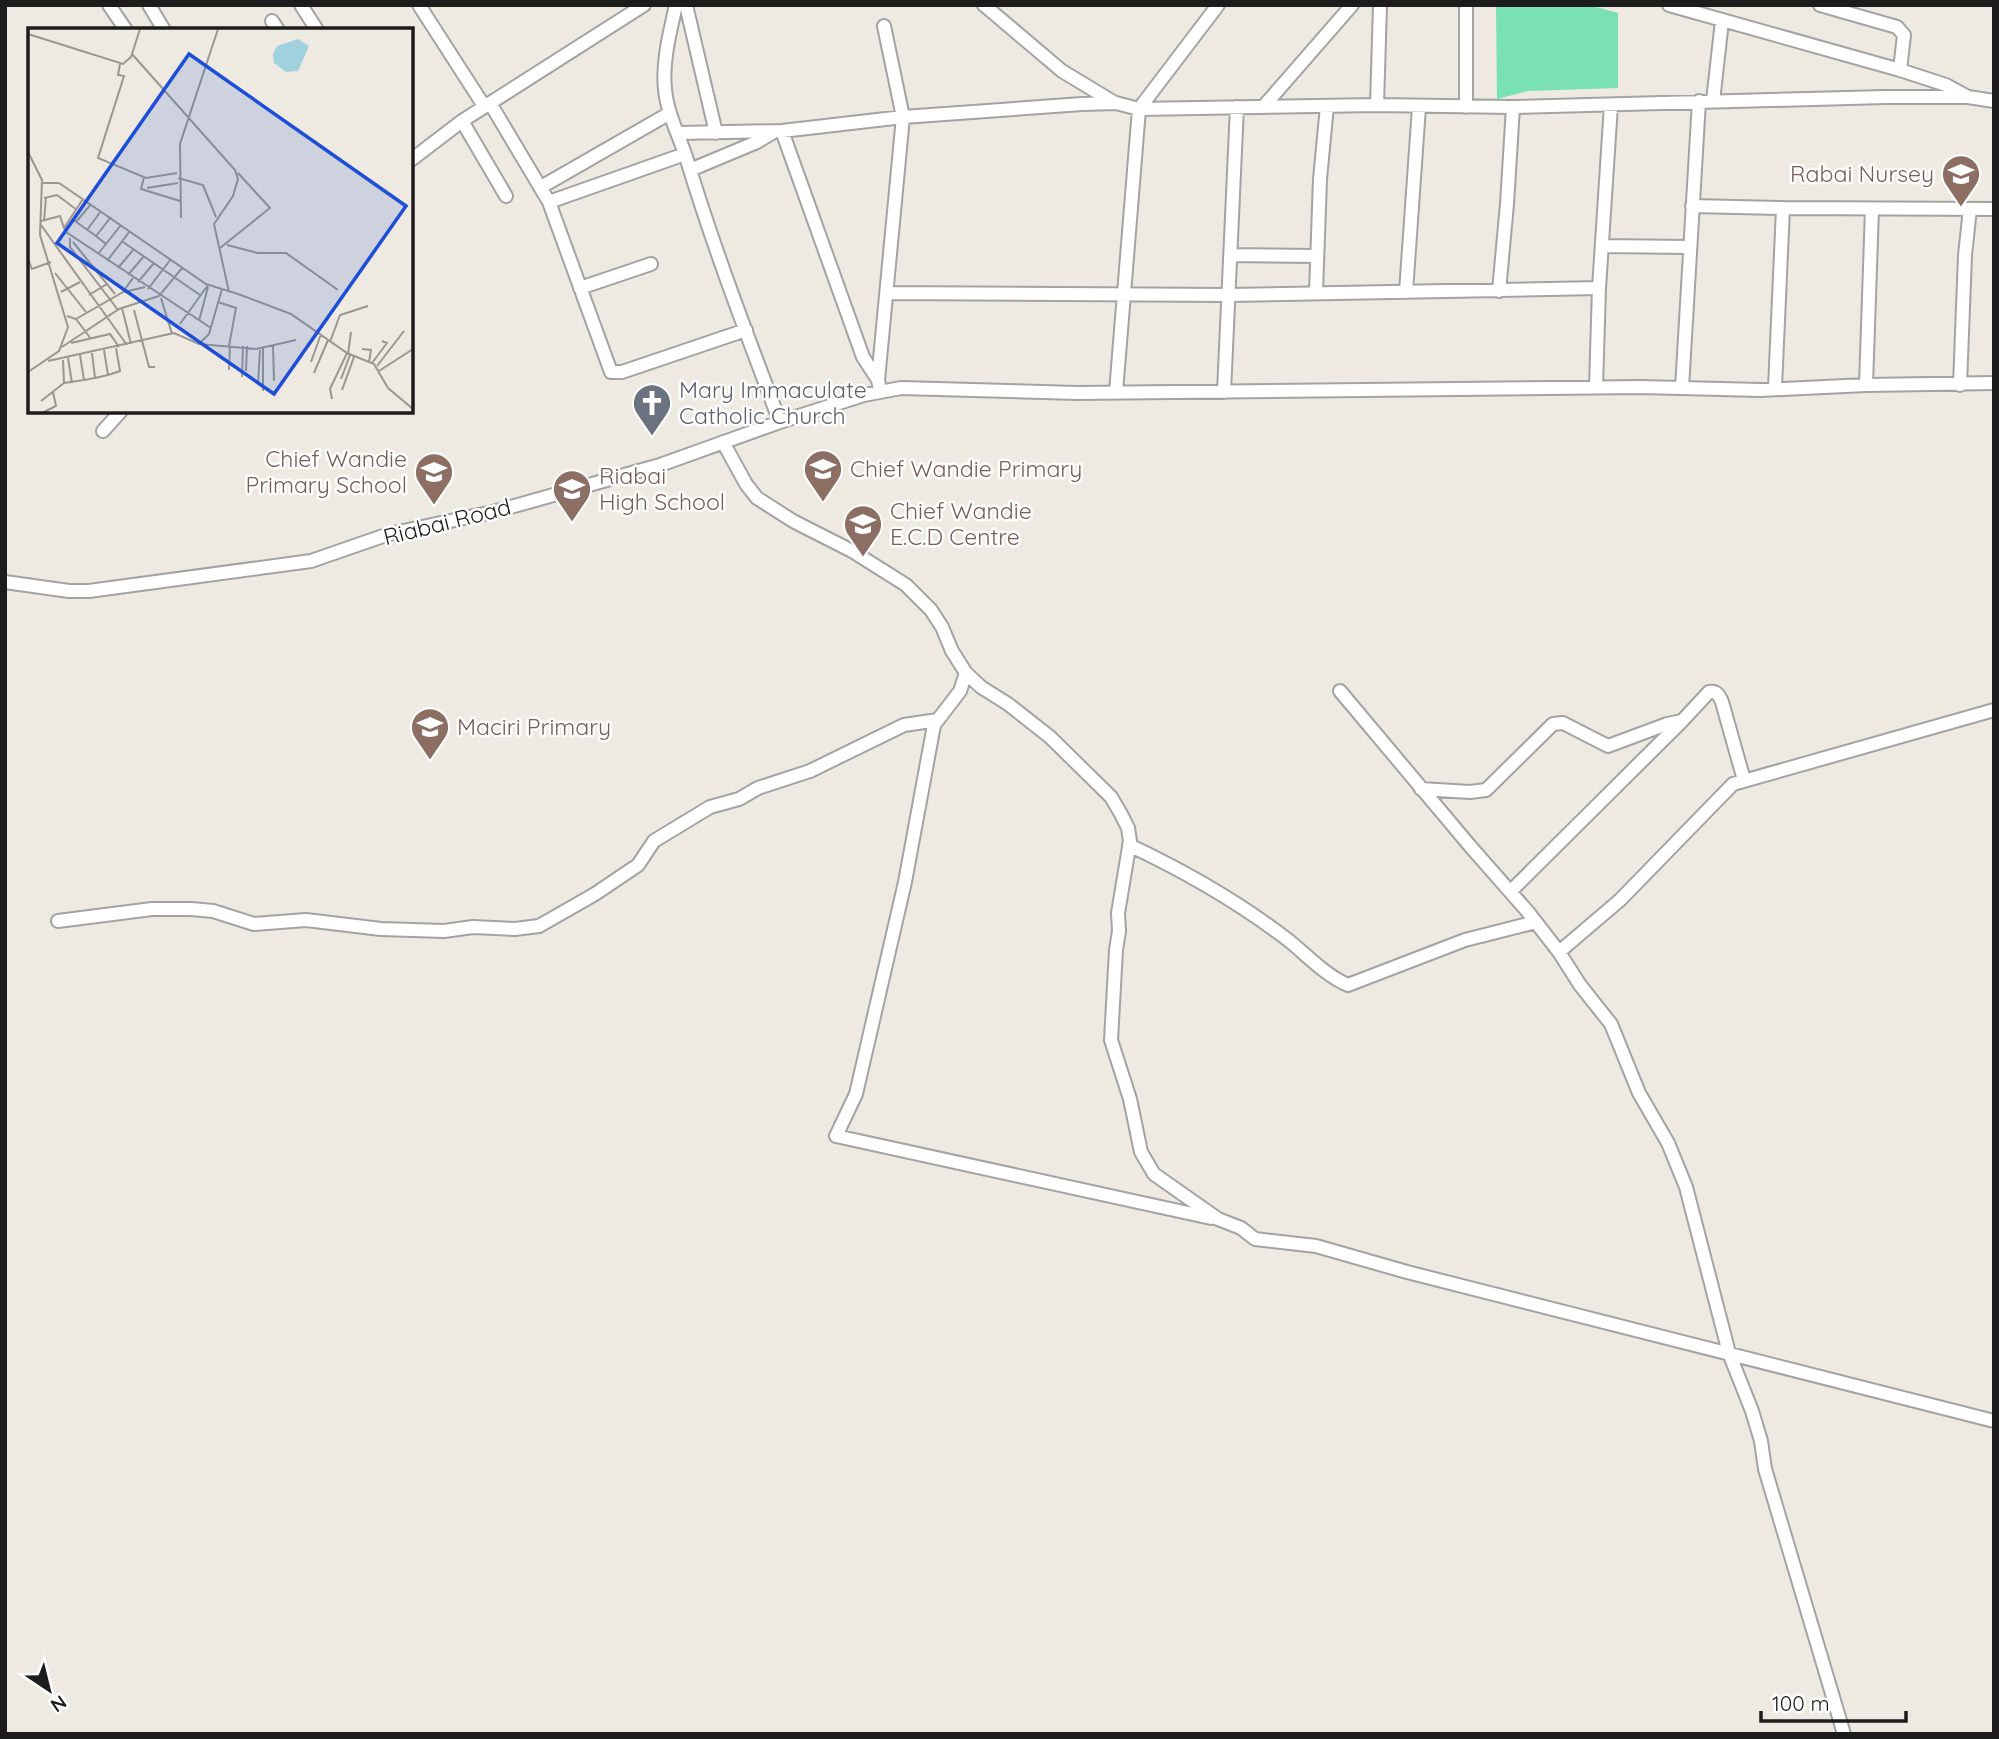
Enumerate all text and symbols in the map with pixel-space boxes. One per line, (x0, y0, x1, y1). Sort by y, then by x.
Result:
inset map (28, 28, 413, 413)
school or university icon: Rabai Nursey (1940, 153, 1982, 208)
place label: Rabai Nursey (1790, 159, 1934, 188)
place label: Mary Immaculate Catholic Church (679, 375, 867, 430)
church icon: Mary Immaculate Catholic Church (631, 382, 673, 437)
place label: Chief Wandie Primary School (245, 444, 407, 499)
school or university icon: Chief Wandie Primary (802, 448, 844, 503)
school or university icon: Chief Wandie Primary School (413, 451, 455, 506)
place label: Chief Wandie Primary (850, 454, 1082, 483)
place label: Riabai High School (599, 461, 725, 516)
school or university icon: Riabai High School (551, 468, 593, 523)
street label: Riabai Road (380, 492, 514, 551)
place label: Chief Wandie E.C.D Centre (890, 496, 1032, 551)
school or university icon: Chief Wandie E.C.D Centre (842, 503, 884, 558)
school or university icon: Maciri Primary (409, 706, 451, 761)
place label: Maciri Primary (457, 712, 611, 741)
north arrow (14, 1655, 84, 1725)
scale bar (1761, 1680, 1906, 1724)
text: N (46, 1690, 71, 1718)
text: 100 m (1772, 1690, 1830, 1716)

